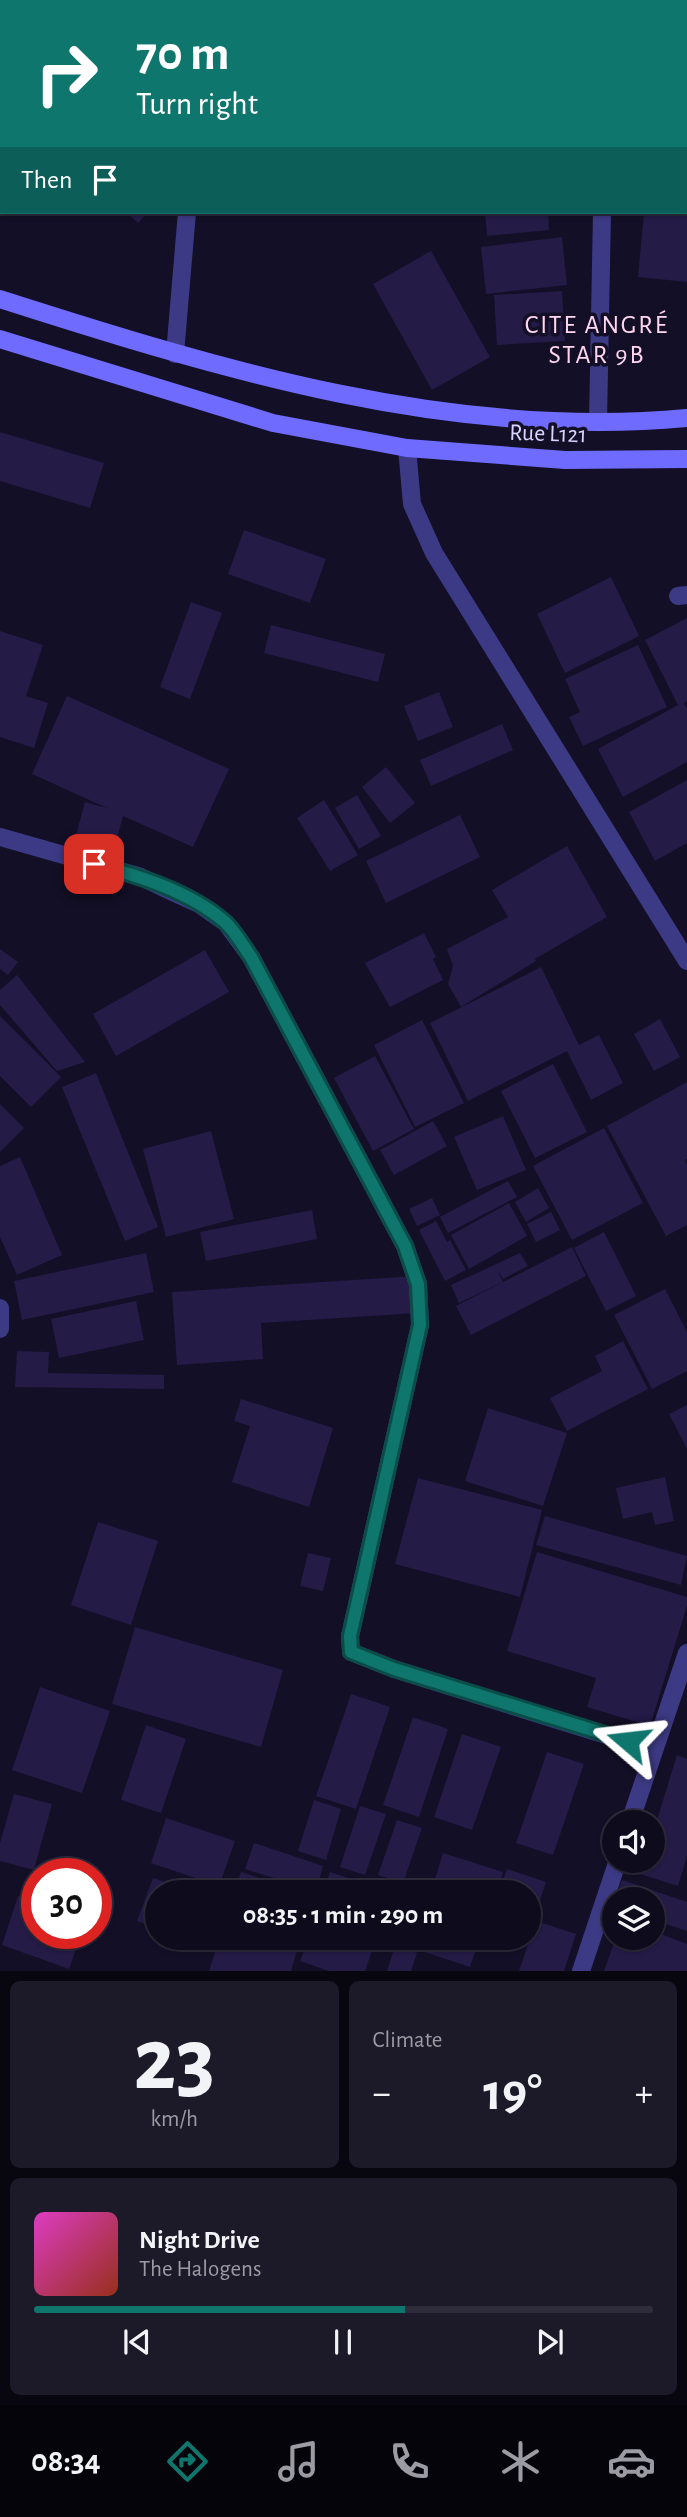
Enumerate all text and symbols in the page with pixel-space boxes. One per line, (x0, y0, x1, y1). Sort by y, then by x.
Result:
icon: right (21, 28, 112, 119)
text: 70 m (136, 30, 230, 79)
text: Turn right (136, 88, 258, 120)
icon: arrive (86, 161, 124, 199)
text: Then (21, 167, 72, 193)
district label: CITE ANGRÉ STAR 9B (525, 310, 669, 368)
street label: Rue L121 (509, 421, 587, 447)
pin (64, 834, 124, 894)
icon: arrive (75, 845, 113, 883)
position arrow (591, 1704, 665, 1778)
map controls (602, 1810, 665, 1950)
button: sound (602, 1810, 665, 1873)
speed limit sign: 30 (21, 1858, 112, 1949)
button: layers (602, 1887, 665, 1950)
text: 08:35 · 1 min · 290 m (243, 1902, 443, 1928)
text: 23 (133, 2015, 215, 2106)
text: Climate (373, 2029, 442, 2052)
text: 19° (483, 2067, 542, 2119)
text: − (373, 2075, 391, 2113)
text: + (635, 2075, 653, 2113)
text: km/h (151, 2108, 198, 2131)
text: Night Drive (139, 2227, 260, 2253)
text: The Halogens (139, 2258, 261, 2281)
icon: previous (118, 2323, 156, 2361)
icon: pause (324, 2323, 362, 2361)
icon: next (531, 2323, 569, 2361)
icon: directions (163, 2437, 212, 2486)
icon: music (274, 2437, 323, 2486)
icon: phone (385, 2437, 434, 2486)
icon: climate (496, 2437, 545, 2486)
icon: car (607, 2437, 656, 2486)
text: 08:34 (31, 2445, 101, 2477)

